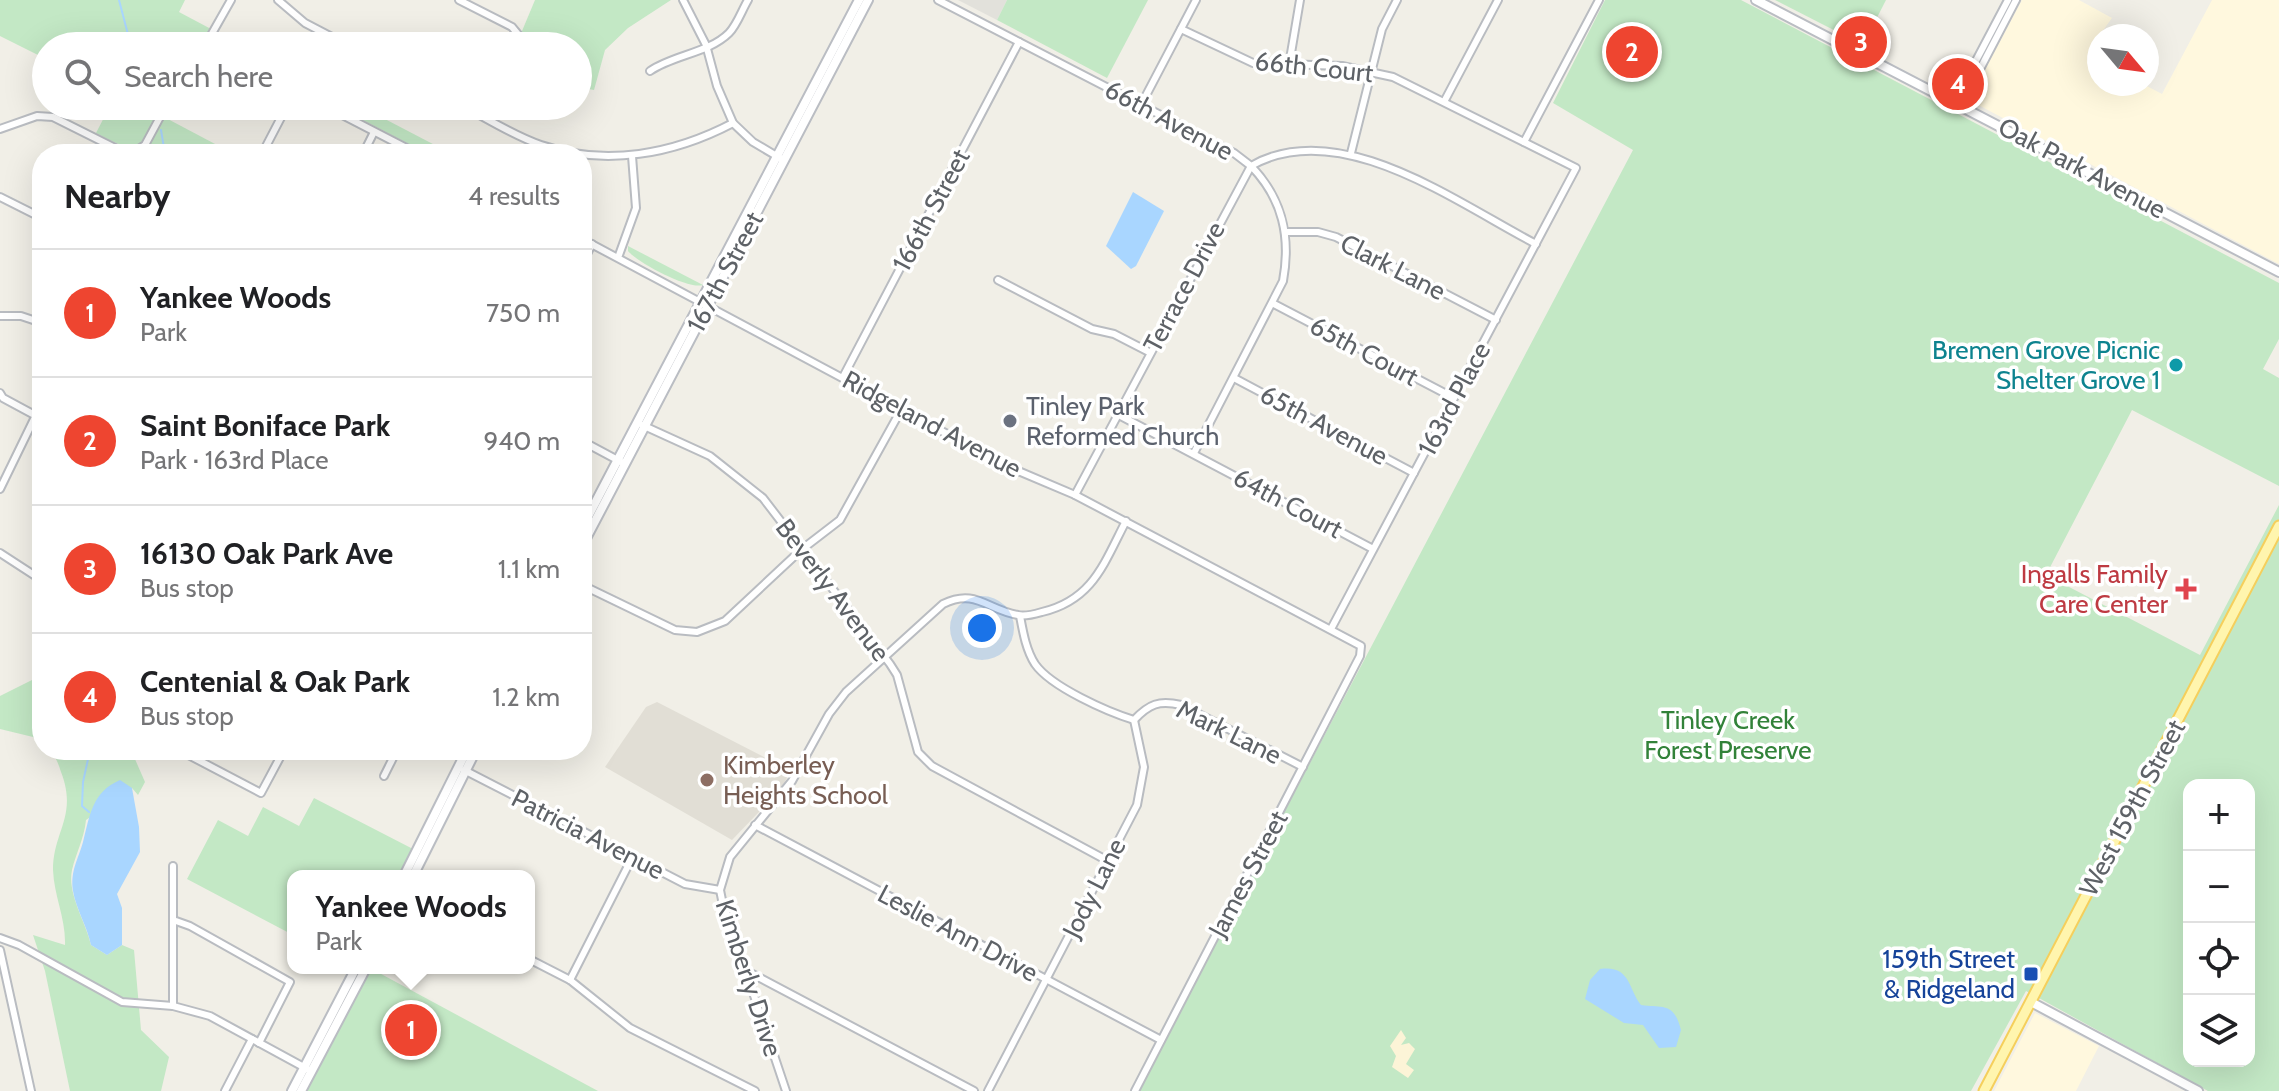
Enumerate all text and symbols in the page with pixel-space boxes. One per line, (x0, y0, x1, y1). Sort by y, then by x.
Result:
pin: 3 (1835, 12, 1887, 72)
pin: 2 (1606, 22, 1658, 82)
north arrow (2087, 24, 2159, 96)
search box (32, 32, 592, 120)
street label: 66th Court (1253, 45, 1375, 89)
icon: search (60, 54, 104, 98)
pin: 4 (1932, 54, 1984, 114)
text: Search here (124, 58, 273, 95)
street label: 66th Avenue (1099, 73, 1239, 167)
street label: Oak Park Avenue (1993, 110, 2171, 226)
street label: 166th Street (886, 143, 977, 276)
text: Nearby (64, 175, 171, 217)
text: 4 results (468, 180, 560, 212)
street label: 167th Street (680, 206, 770, 338)
street label: Terrace Drive (1136, 216, 1232, 358)
street label: Clark Lane (1335, 227, 1451, 307)
text: Yankee Woods (140, 279, 331, 316)
text: 1 (85, 297, 95, 329)
text: 750 m (486, 297, 560, 329)
street label: 65th Court (1304, 309, 1424, 393)
text: Park (140, 316, 187, 348)
place label: Bremen Grove Picnic Shelter Grove 1 (1932, 334, 2160, 396)
street label: 163rd Place (1411, 337, 1497, 461)
marker: Bremen Grove Picnic Shelter Grove 1 (2167, 356, 2185, 374)
street label: Ridgeland Avenue (837, 363, 1027, 485)
street label: 65th Avenue (1255, 378, 1393, 472)
place label: Tinley Park Reformed Church (1026, 390, 1219, 452)
text: Saint Boniface Park (140, 407, 390, 444)
marker: Tinley Park Reformed Church (1001, 412, 1019, 430)
text: 2 (83, 425, 97, 457)
text: 940 m (483, 425, 560, 457)
text: Park · 163rd Place (140, 444, 329, 476)
street label: 64th Court (1228, 461, 1348, 545)
street label: Beverly Avenue (769, 512, 897, 668)
text: 16130 Oak Park Ave (140, 535, 393, 572)
text: 3 (83, 553, 97, 585)
text: 1.1 km (498, 553, 560, 585)
place label: Ingalls Family Care Center (2021, 558, 2169, 620)
text: Bus stop (140, 572, 234, 604)
marker: Ingalls Family Care Center (2175, 578, 2197, 600)
your location (962, 608, 1002, 648)
text: Centenial & Oak Park (140, 663, 410, 700)
text: 4 (82, 681, 98, 713)
text: 1.2 km (492, 681, 560, 713)
street label: Mark Lane (1171, 693, 1287, 771)
text: Bus stop (140, 700, 234, 732)
park label: Tinley Creek Forest Preserve (1644, 704, 1812, 766)
street label: West 159th Street (2072, 714, 2192, 902)
place label: Kimberley Heights School (723, 749, 888, 811)
marker: Kimberley Heights School (698, 771, 716, 789)
map controls (2183, 779, 2255, 1067)
button: + (2183, 779, 2255, 851)
street label: Patricia Avenue (506, 782, 670, 886)
street label: James Street (1201, 805, 1295, 943)
street label: Jody Lane (1055, 833, 1133, 944)
button: − (2183, 851, 2255, 923)
popup (287, 870, 535, 974)
street label: Leslie Ann Drive (872, 877, 1044, 989)
text: Yankee Woods (315, 888, 507, 925)
street label: Kimberly Drive (709, 896, 789, 1060)
button: locate (2183, 923, 2255, 995)
text: Park (315, 925, 362, 957)
place label: 159th Street & Ridgeland (1882, 943, 2015, 1005)
marker: 159th Street & Ridgeland (2022, 965, 2040, 983)
button: layers (2183, 995, 2255, 1067)
pin: 1 (385, 1000, 437, 1060)

